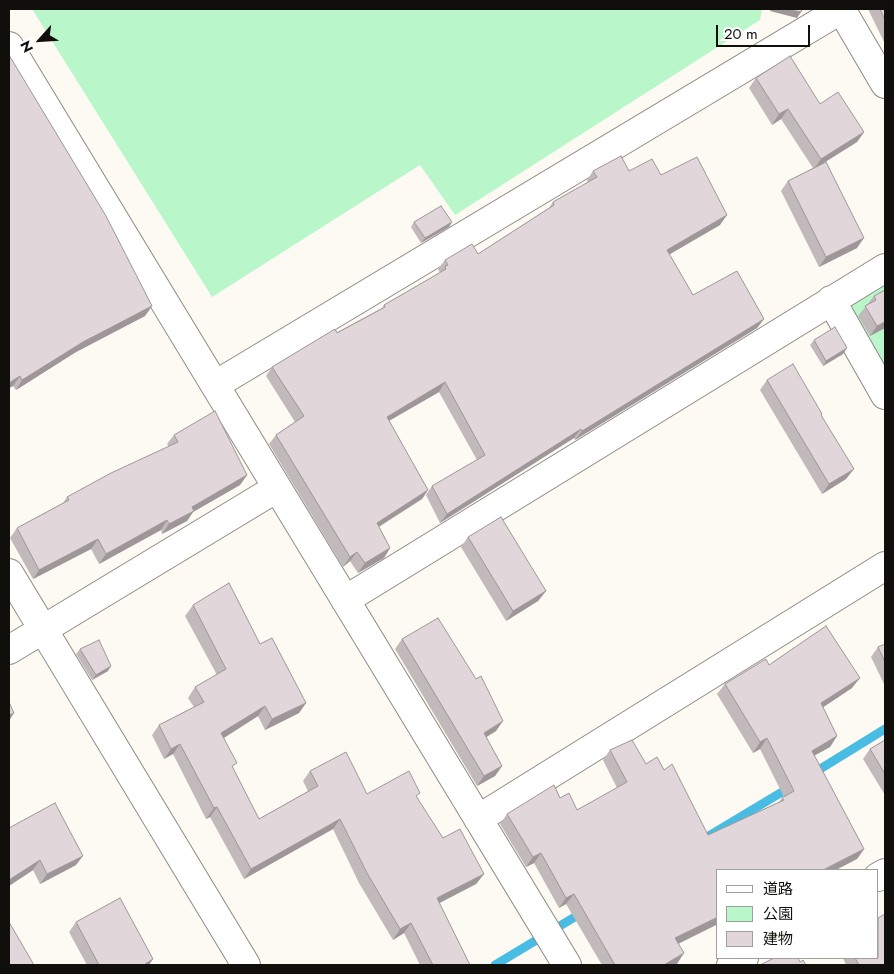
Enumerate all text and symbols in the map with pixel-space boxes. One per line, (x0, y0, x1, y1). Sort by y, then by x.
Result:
north arrow (15, 15, 65, 65)
scale bar (719, 15, 813, 47)
text: 20 m (724, 23, 758, 45)
text: N (15, 37, 38, 56)
legend (716, 869, 879, 959)
text: 道路 (763, 878, 793, 900)
text: 公園 (763, 903, 793, 925)
text: 建物 (763, 928, 793, 950)

